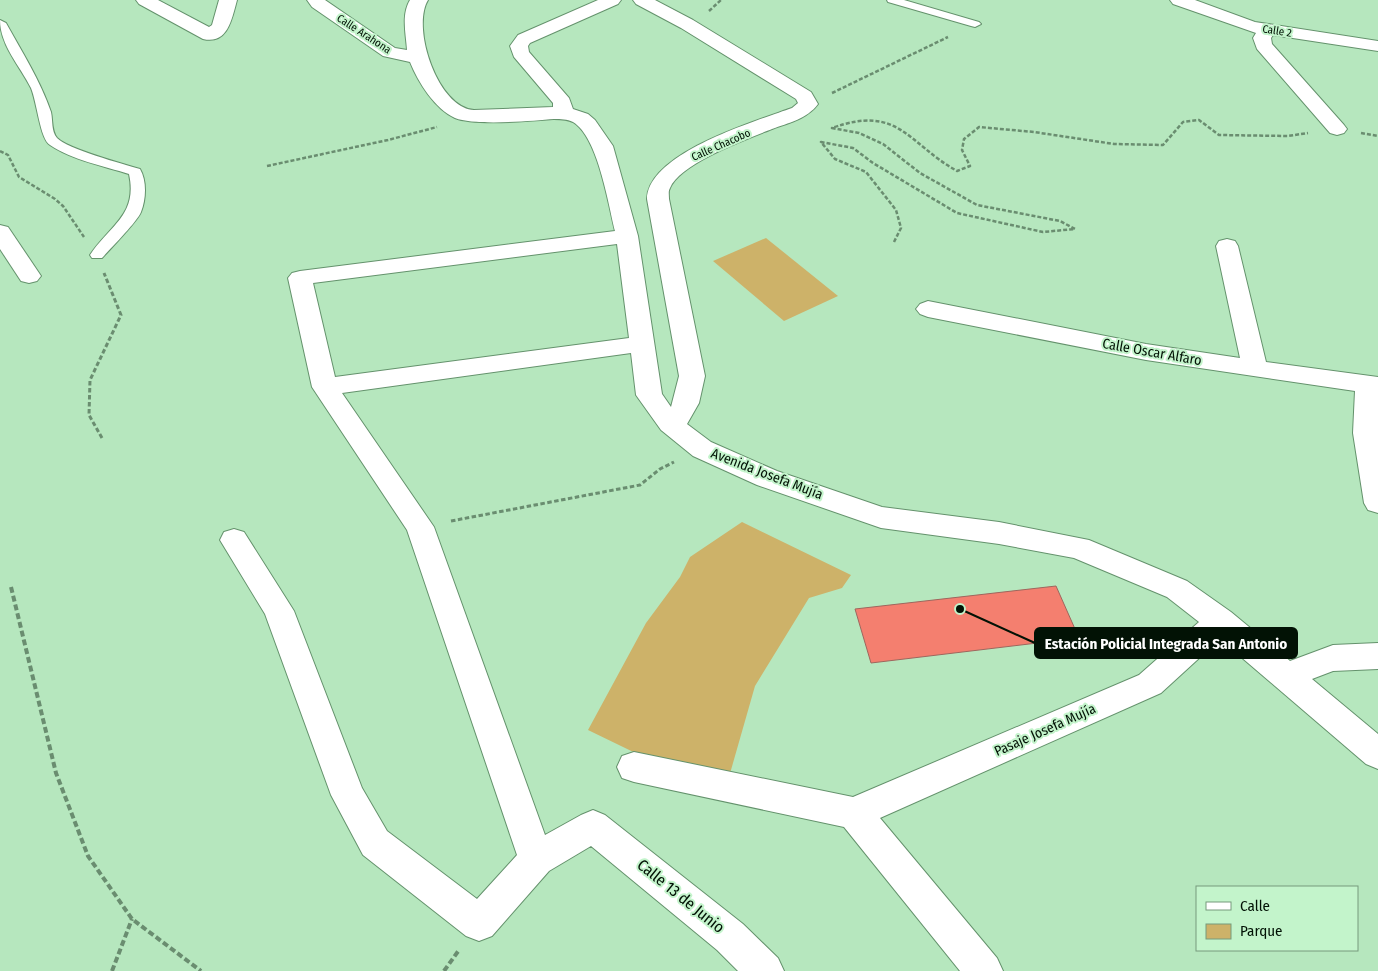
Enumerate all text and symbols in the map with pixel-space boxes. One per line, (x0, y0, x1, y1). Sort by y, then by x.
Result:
street label: Calle Arahona (334, 12, 394, 56)
street label: Calle 2 (1261, 22, 1293, 40)
street label: Calle Chacobo (690, 126, 753, 164)
street label: Calle Oscar Alfaro (1101, 335, 1203, 369)
street label: Avenida Josefa Mujía (709, 445, 826, 503)
callout: Estación Policial Integrada San Antonio (1035, 628, 1297, 658)
text: Estación Policial Integrada San Antonio (1045, 635, 1287, 653)
street label: Pasaje Josefa Mujía (992, 700, 1099, 760)
street label: Calle 13 de Junio (634, 855, 728, 937)
legend (1196, 886, 1358, 951)
text: Calle (1240, 897, 1270, 915)
text: Parque (1240, 922, 1283, 940)

